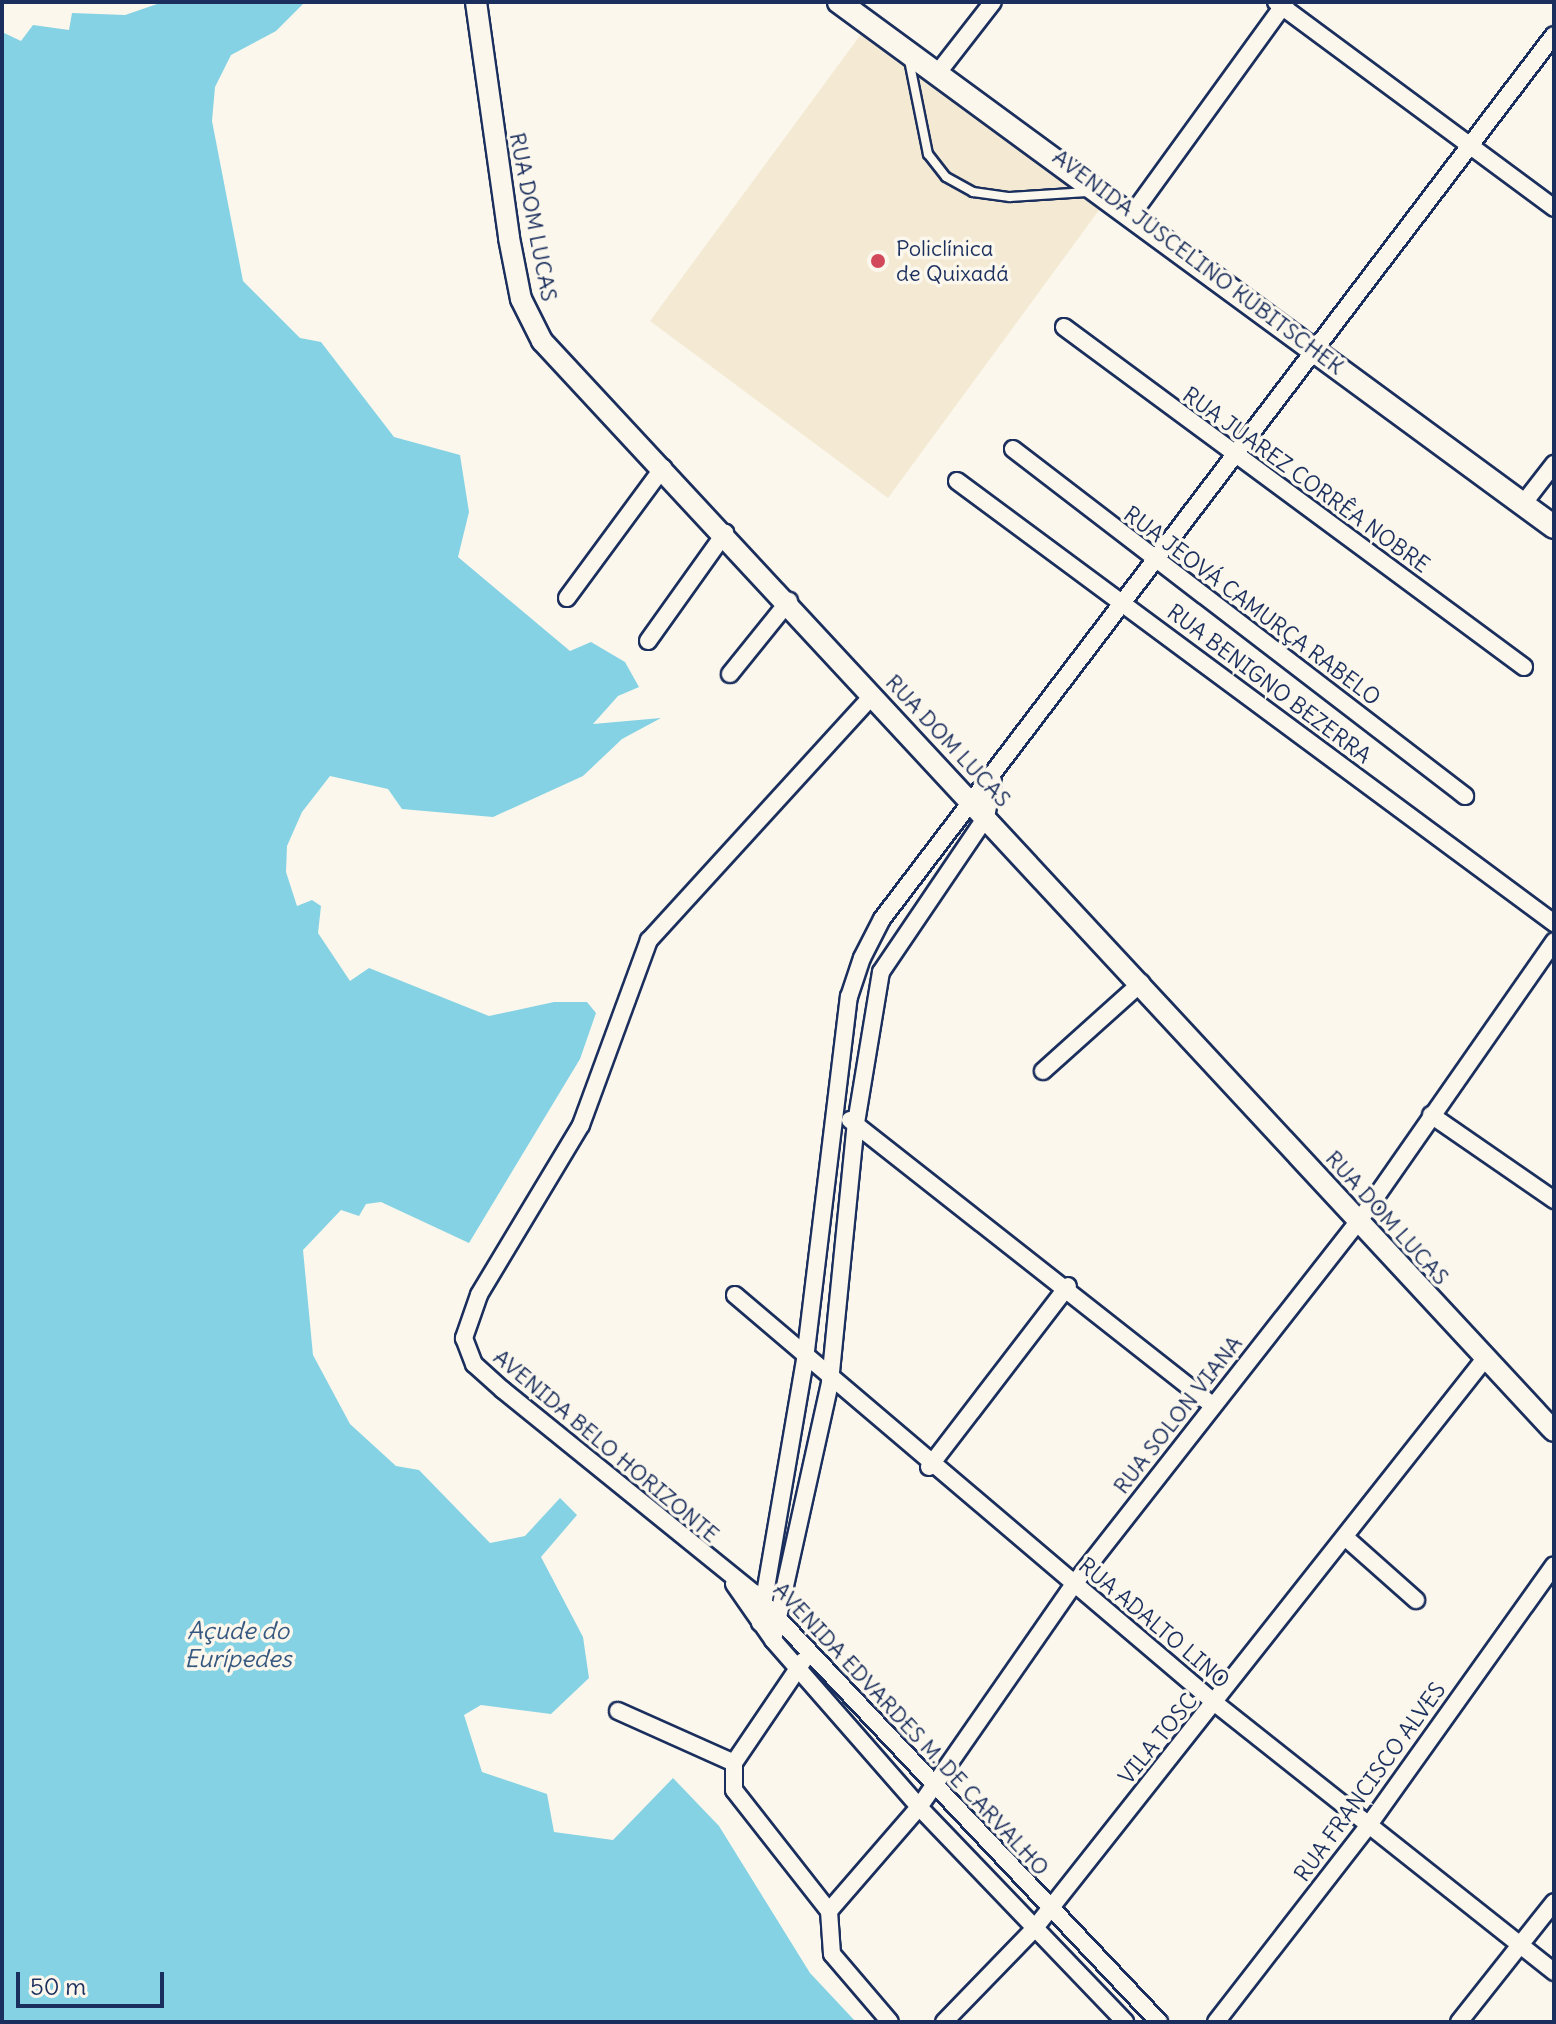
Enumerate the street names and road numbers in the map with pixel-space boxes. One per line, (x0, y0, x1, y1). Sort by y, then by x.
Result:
street label: RUA DOM LUCAS (504, 130, 562, 304)
street label: AVENIDA JUSCELINO KUBITSCHEK (1047, 144, 1349, 380)
street label: RUA JUAREZ CORRÊA NOBRE (1177, 382, 1435, 578)
street label: RUA JEOVÁ CAMURÇA RABELO (1119, 501, 1385, 711)
street label: RUA BENIGNO BEZERRA (1162, 599, 1376, 769)
street label: RUA DOM LUCAS (880, 669, 1016, 813)
street label: RUA DOM LUCAS (1320, 1146, 1454, 1290)
street label: RUA SOLON VIANA (1108, 1331, 1248, 1499)
street label: AVENIDA BELO HORIZONTE (488, 1344, 724, 1548)
street label: RUA ADALTO LINO (1073, 1552, 1235, 1694)
street label: AVENIDA EDVARDES M. DE CARVALHO (768, 1577, 1054, 1881)
street label: RUA FRANCISCO ALVES (1289, 1677, 1451, 1887)
street label: VILA TOSC (1113, 1688, 1203, 1790)

